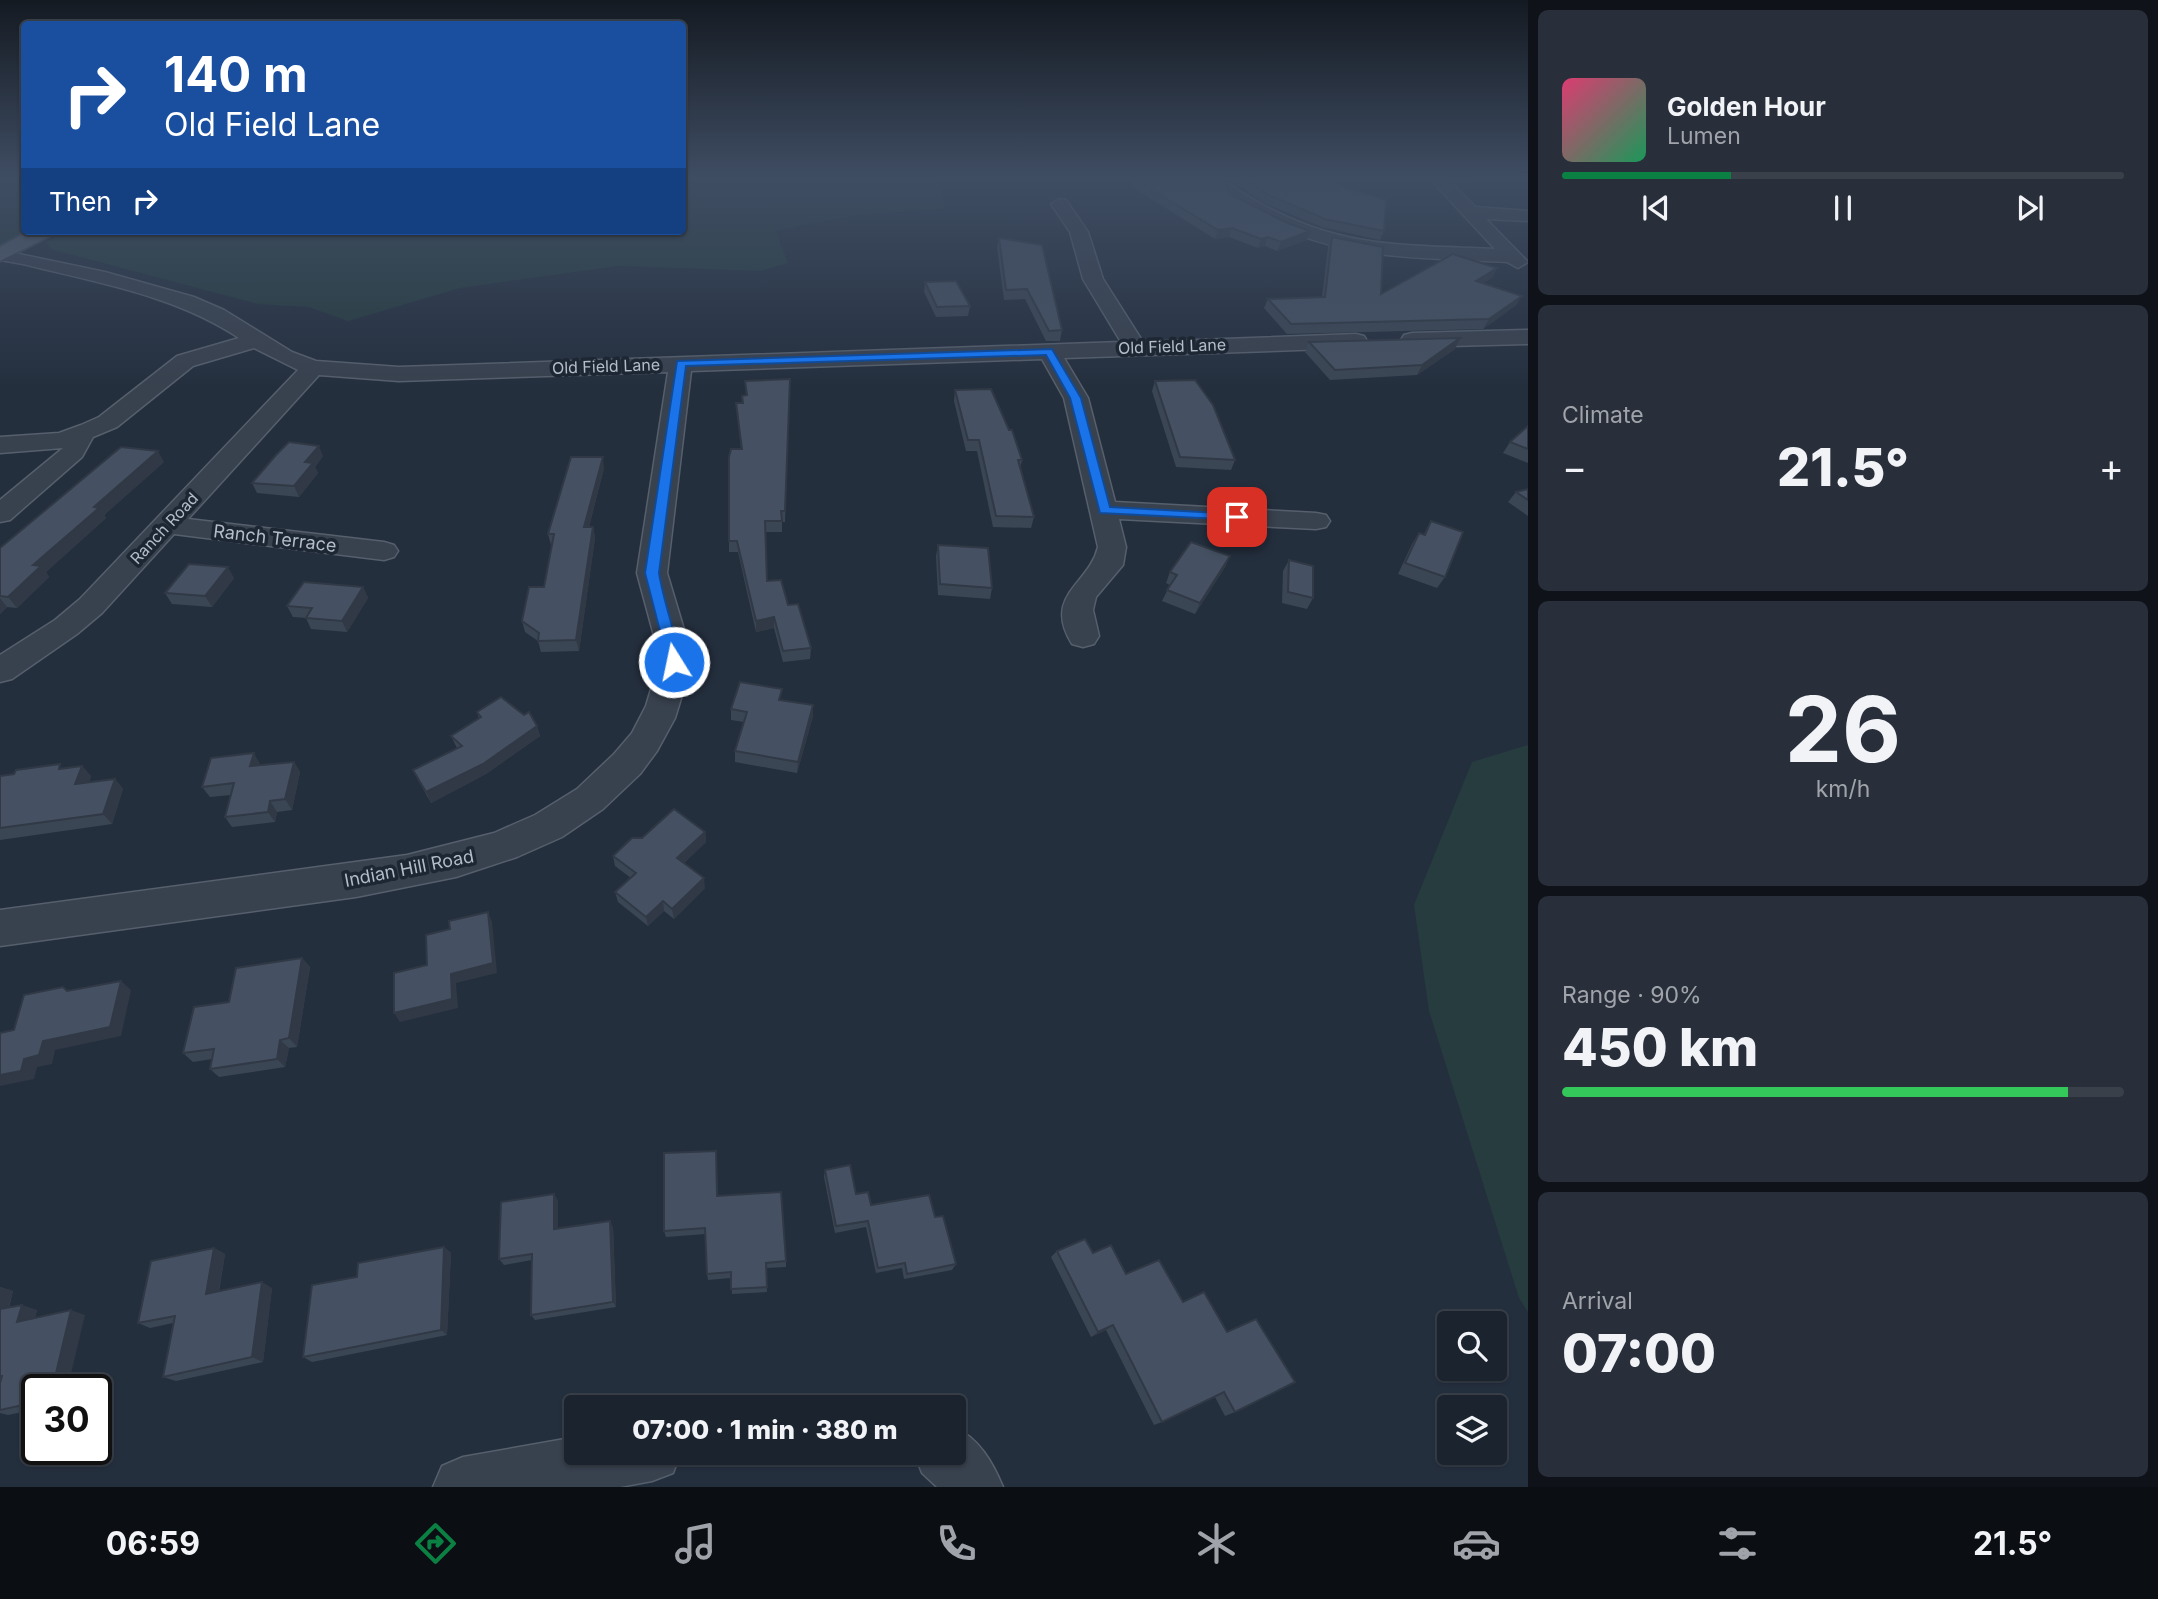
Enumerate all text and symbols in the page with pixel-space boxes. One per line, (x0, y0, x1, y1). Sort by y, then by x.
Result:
text: 140 m (164, 45, 308, 104)
icon: right (49, 49, 140, 140)
text: Golden Hour (1667, 91, 1826, 122)
text: Old Field Lane (164, 105, 380, 144)
text: Lumen (1667, 122, 1741, 150)
icon: right (126, 182, 164, 220)
text: Then (49, 186, 112, 217)
icon: previous (1637, 189, 1675, 227)
icon: pause (1824, 189, 1862, 227)
icon: next (2011, 189, 2049, 227)
street label: Old Field Lane (1118, 334, 1226, 358)
street label: Old Field Lane (552, 354, 660, 378)
text: Climate (1562, 401, 1644, 429)
text: 21.5° (1777, 436, 1909, 499)
text: − (1562, 444, 1587, 490)
text: + (2099, 444, 2124, 490)
pin (1207, 487, 1267, 547)
street label: Ranch Road (126, 488, 202, 568)
icon: arrive (1218, 498, 1256, 536)
street label: Ranch Terrace (212, 520, 338, 556)
position arrow (637, 625, 711, 699)
text: 26 (1785, 674, 1901, 784)
text: km/h (1816, 775, 1870, 803)
street label: Indian Hill Road (342, 845, 476, 891)
text: Range · 90% (1562, 981, 1702, 1009)
text: 450 km (1562, 1016, 1758, 1079)
text: Arrival (1562, 1287, 1633, 1315)
map controls (1437, 1311, 1507, 1465)
button: search (1437, 1311, 1507, 1381)
text: 07:00 (1562, 1322, 1716, 1385)
speed limit sign: 30 (21, 1374, 112, 1465)
button: layers (1437, 1395, 1507, 1465)
text: 07:00 · 1 min · 380 m (632, 1414, 898, 1445)
icon: directions (411, 1519, 460, 1568)
icon: music (671, 1519, 720, 1568)
icon: phone (932, 1519, 981, 1568)
icon: climate (1192, 1519, 1241, 1568)
icon: car (1452, 1519, 1501, 1568)
icon: filters (1713, 1519, 1762, 1568)
text: 06:59 (106, 1524, 200, 1563)
text: 21.5° (1973, 1524, 2052, 1563)

